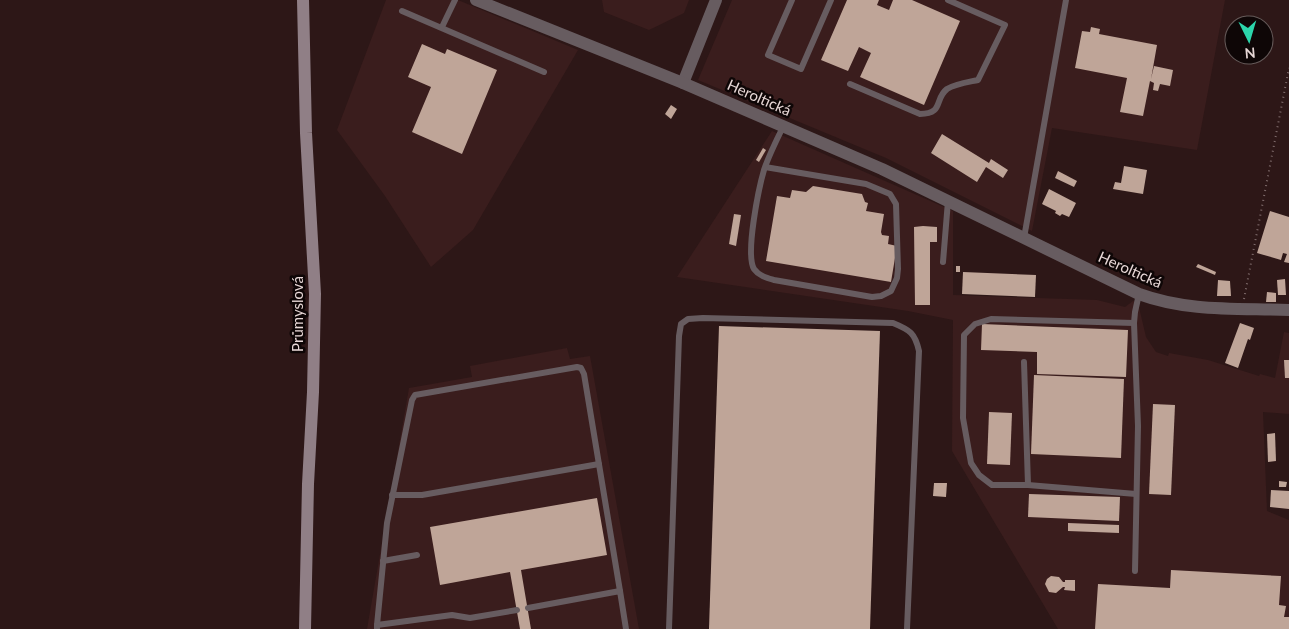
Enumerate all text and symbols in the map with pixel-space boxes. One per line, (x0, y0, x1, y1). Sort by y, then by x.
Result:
north arrow (1224, 15, 1274, 65)
text: N (1244, 45, 1256, 62)
street label: Heroltická (725, 75, 794, 119)
street label: Heroltická (1096, 247, 1165, 291)
street label: Průmyslová (288, 276, 306, 352)

